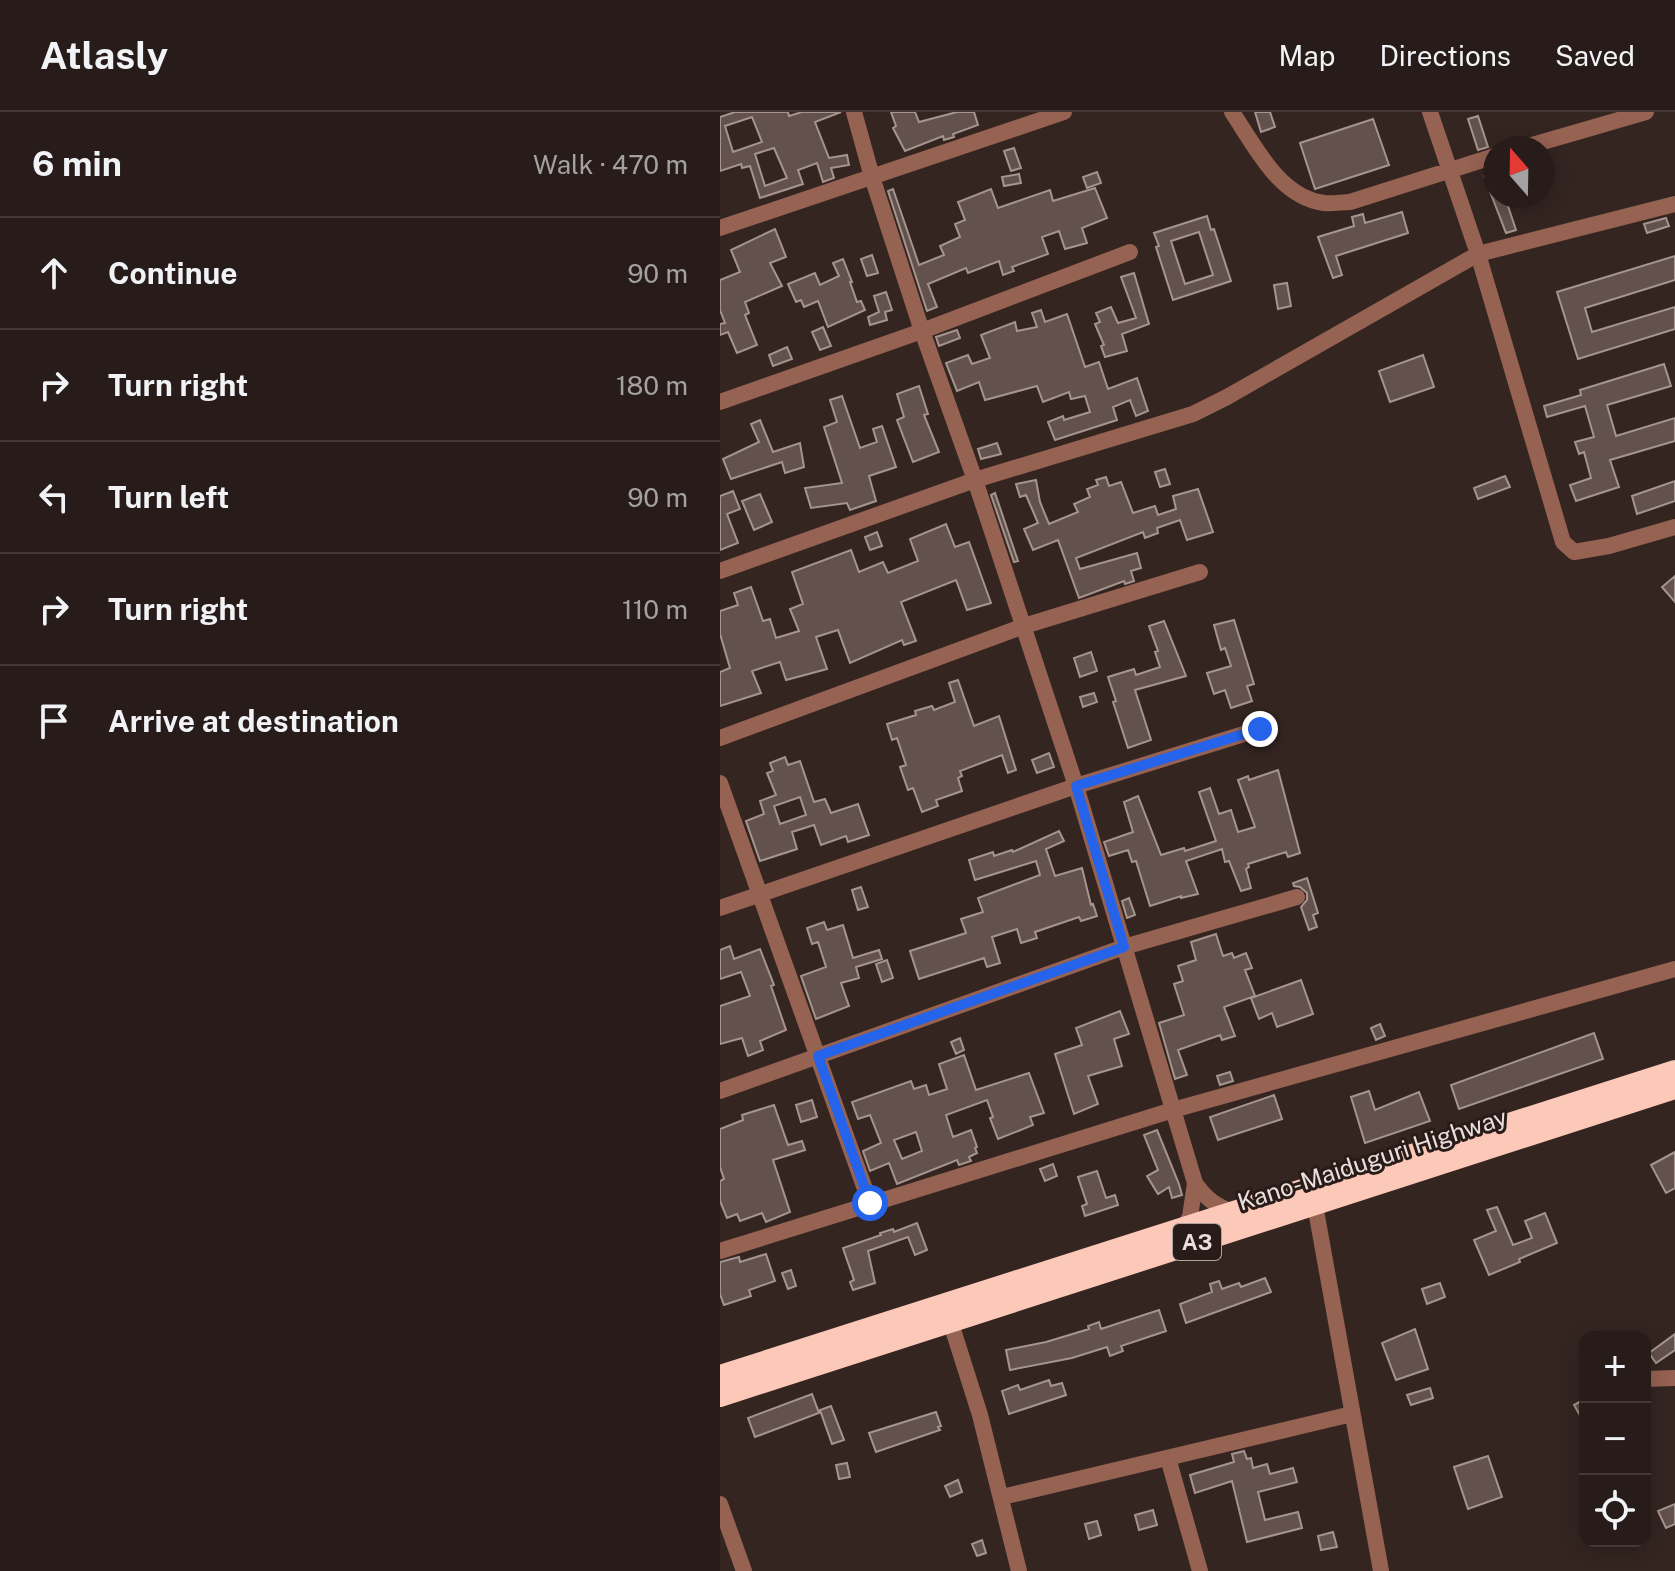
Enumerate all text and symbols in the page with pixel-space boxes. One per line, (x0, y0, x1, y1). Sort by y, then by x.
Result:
text: Atlasly (40, 33, 168, 78)
text: Map (1279, 39, 1335, 72)
text: Directions (1379, 39, 1511, 72)
text: Saved (1555, 39, 1635, 72)
north arrow (1483, 136, 1555, 208)
text: 6 min (32, 144, 122, 184)
text: Walk · 470 m (533, 149, 688, 180)
icon: ahead (32, 251, 76, 295)
text: Continue (108, 255, 238, 291)
text: 90 m (627, 258, 688, 289)
icon: right (32, 363, 76, 407)
text: Turn right (108, 367, 248, 403)
text: 180 m (616, 370, 688, 401)
icon: left (32, 475, 76, 519)
text: Turn left (108, 479, 229, 515)
text: 90 m (627, 482, 688, 513)
icon: right (32, 587, 76, 631)
text: Turn right (108, 591, 248, 627)
text: 110 m (622, 594, 688, 625)
icon: arrive (32, 699, 76, 743)
text: Arrive at destination (108, 703, 399, 739)
route end (1242, 711, 1278, 747)
street label: Kano-Maiduguri Highway (1234, 1102, 1510, 1216)
route start (852, 1185, 888, 1221)
road number: A3 (1173, 1224, 1221, 1260)
map controls (1579, 1331, 1651, 1547)
button: + (1579, 1331, 1651, 1403)
button: − (1579, 1403, 1651, 1475)
button: locate (1579, 1475, 1651, 1547)

